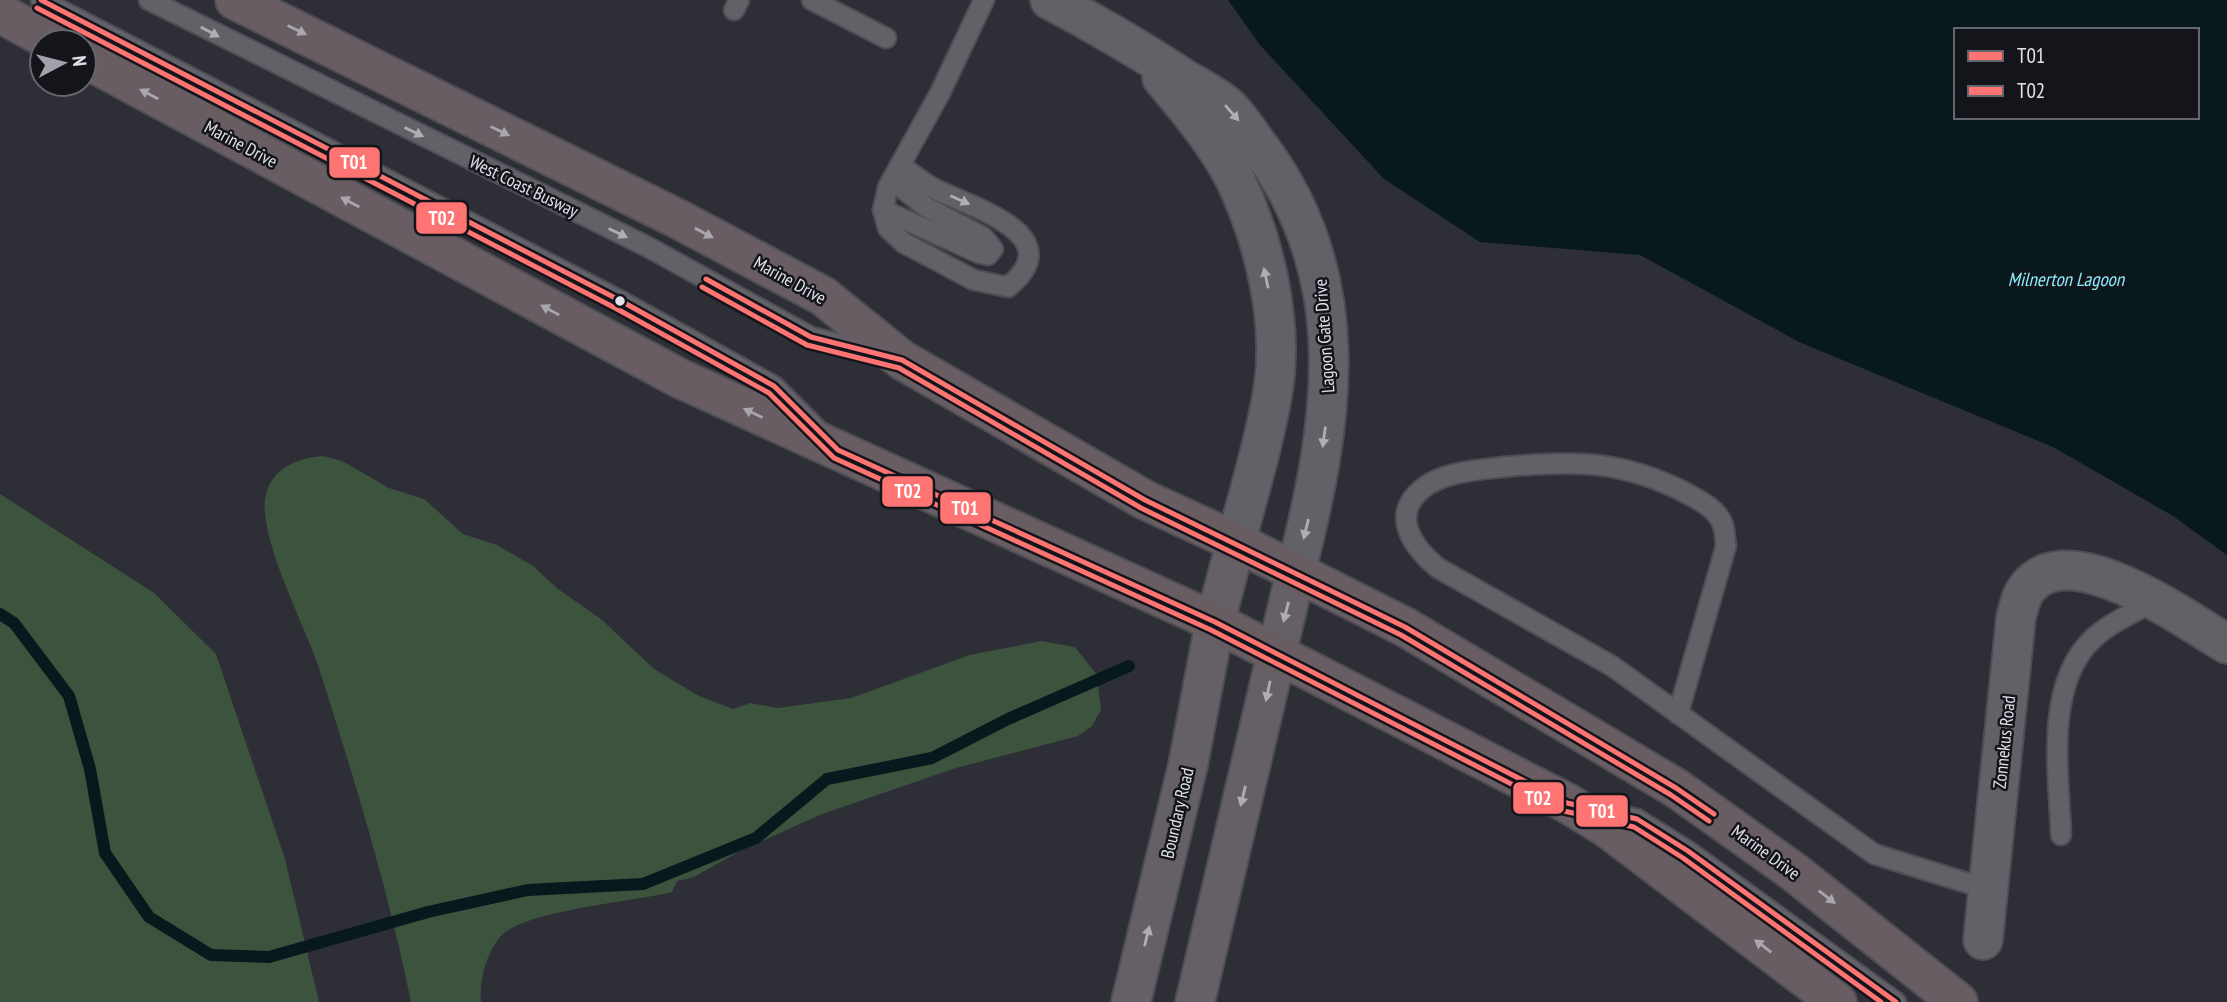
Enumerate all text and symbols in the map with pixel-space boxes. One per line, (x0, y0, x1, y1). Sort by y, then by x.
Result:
one-way arrow (287, 25, 307, 36)
one-way arrow (200, 26, 220, 37)
north arrow (28, 28, 98, 98)
legend (1954, 28, 2199, 119)
text: T01 (2017, 42, 2045, 69)
text: N (67, 54, 92, 67)
text: T02 (2017, 77, 2045, 104)
one-way arrow (140, 88, 159, 100)
one-way arrow (1224, 104, 1240, 122)
street label: Marine Drive (201, 115, 281, 173)
one-way arrow (490, 125, 511, 137)
one-way arrow (404, 127, 424, 138)
line badge: T01 (328, 146, 381, 179)
text: T01 (340, 150, 368, 174)
street label: West Coast Busway (466, 150, 582, 222)
one-way arrow (950, 194, 970, 206)
one-way arrow (340, 196, 359, 208)
line badge: T02 (415, 201, 468, 235)
text: T02 (428, 206, 456, 230)
one-way arrow (608, 227, 628, 238)
one-way arrow (694, 227, 714, 238)
street label: Marine Drive (750, 251, 830, 309)
one-way arrow (1261, 267, 1272, 289)
water label: Milnerton Lagoon (2008, 267, 2126, 291)
street label: Lagoon Gate Drive (1309, 278, 1339, 394)
unlabelled marker (613, 294, 627, 308)
one-way arrow (540, 304, 560, 316)
one-way arrow (743, 407, 763, 418)
one-way arrow (1319, 426, 1330, 448)
line badge: T02 (881, 475, 934, 508)
text: T02 (894, 479, 922, 503)
line badge: T01 (939, 491, 992, 525)
text: T01 (951, 496, 979, 520)
one-way arrow (1301, 519, 1311, 540)
one-way arrow (1280, 601, 1291, 623)
one-way arrow (1262, 680, 1273, 702)
street label: Zonnekus Road (1988, 694, 2020, 790)
street label: Boundary Road (1155, 765, 1199, 861)
line badge: T02 (1512, 781, 1565, 815)
one-way arrow (1237, 785, 1248, 807)
text: T02 (1524, 786, 1552, 810)
line badge: T01 (1575, 794, 1629, 828)
text: T01 (1588, 799, 1616, 823)
street label: Marine Drive (1727, 819, 1805, 885)
one-way arrow (1818, 890, 1836, 904)
one-way arrow (1142, 925, 1153, 947)
one-way arrow (1754, 939, 1772, 953)

